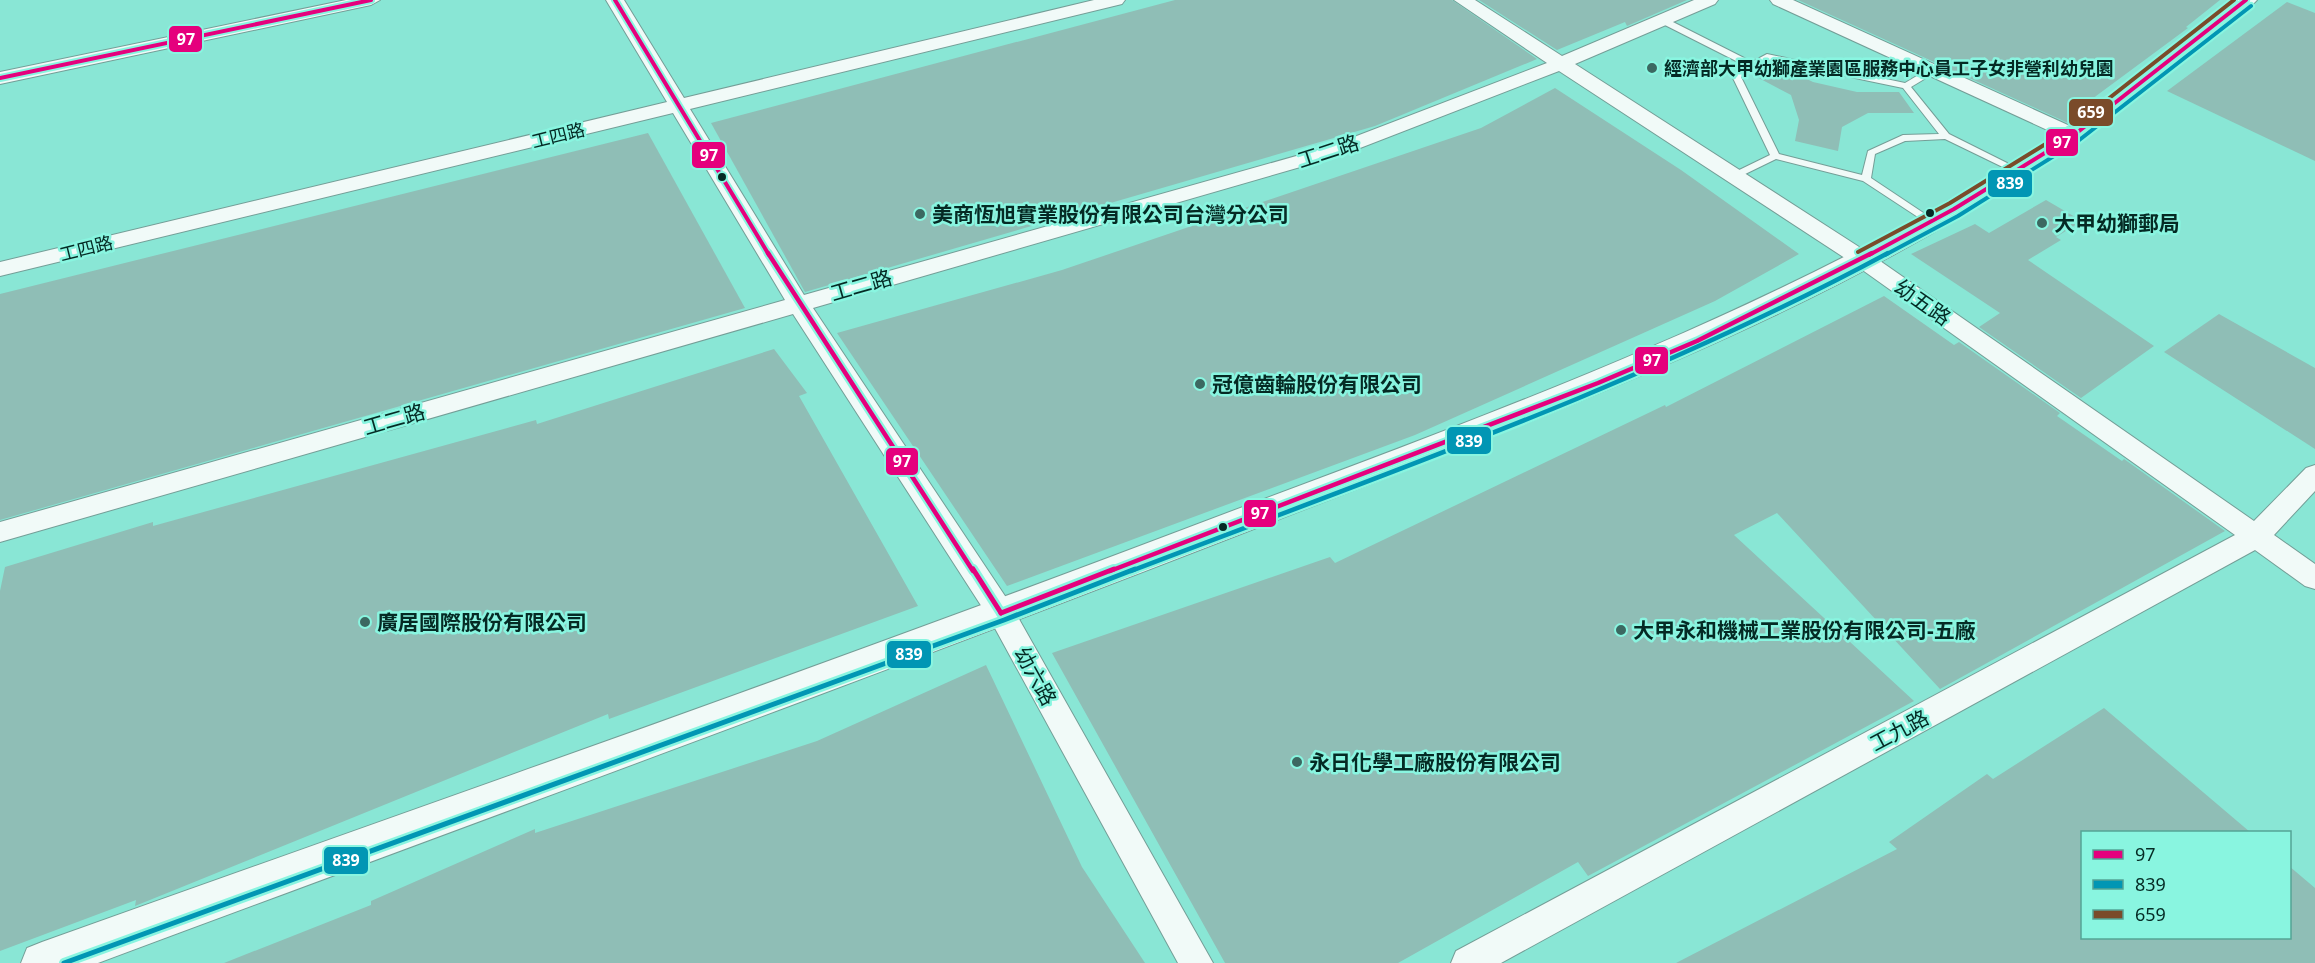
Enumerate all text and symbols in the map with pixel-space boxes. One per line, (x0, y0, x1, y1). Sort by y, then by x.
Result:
line badge: 97 (168, 25, 203, 53)
text: 97 (177, 28, 195, 50)
place label: 經濟部大甲幼獅產業園區服務中心員工子女非營利幼兒園 (1664, 56, 2114, 80)
marker: 經濟部大甲幼獅產業園區服務中心員工子女非營利幼兒園 (1645, 61, 1659, 75)
line badge: 659 (2068, 98, 2114, 127)
text: 659 (2077, 101, 2105, 123)
street label: 工四路 (529, 117, 587, 153)
street label: 工二路 (1294, 128, 1362, 174)
line badge: 97 (2045, 128, 2079, 157)
text: 97 (2053, 131, 2071, 153)
line badge: 97 (691, 141, 726, 169)
text: 97 (700, 144, 718, 166)
line badge: 839 (1987, 169, 2033, 198)
unlabelled marker (716, 171, 728, 183)
text: 839 (1996, 172, 2024, 194)
place label: 美商恆旭實業股份有限公司台灣分公司 (932, 200, 1289, 228)
marker: 美商恆旭實業股份有限公司台灣分公司 (913, 207, 927, 221)
unlabelled marker (1924, 207, 1936, 219)
place label: 大甲幼獅郵局 (2054, 209, 2180, 237)
marker: 大甲幼獅郵局 (2035, 216, 2049, 230)
street label: 工四路 (57, 230, 115, 266)
street label: 工二路 (827, 263, 895, 307)
street label: 幼五路 (1889, 272, 1957, 332)
line badge: 97 (1634, 346, 1669, 375)
text: 97 (1643, 349, 1661, 371)
place label: 冠億齒輪股份有限公司 (1212, 370, 1422, 398)
marker: 冠億齒輪股份有限公司 (1193, 377, 1207, 391)
street label: 工二路 (360, 397, 428, 441)
line badge: 839 (1446, 426, 1492, 455)
text: 839 (1455, 430, 1483, 452)
line badge: 97 (885, 447, 919, 476)
text: 97 (893, 450, 911, 472)
line badge: 97 (1243, 499, 1277, 528)
text: 97 (1251, 502, 1269, 524)
unlabelled marker (1217, 521, 1229, 533)
place label: 廣居國際股份有限公司 (377, 608, 587, 636)
marker: 廣居國際股份有限公司 (358, 615, 372, 629)
place label: 大甲永和機械工業股份有限公司-五廠 (1633, 616, 1976, 644)
marker: 大甲永和機械工業股份有限公司-五廠 (1614, 623, 1628, 637)
line badge: 839 (886, 640, 932, 669)
street label: 幼六路 (1008, 642, 1064, 710)
text: 839 (895, 643, 923, 665)
street label: 工九路 (1865, 703, 1933, 757)
place label: 永日化學工廠股份有限公司 (1309, 748, 1561, 776)
marker: 永日化學工廠股份有限公司 (1290, 755, 1304, 769)
legend (2081, 831, 2291, 939)
text: 97 (2135, 842, 2156, 866)
line badge: 839 (323, 846, 369, 875)
text: 839 (332, 849, 360, 871)
text: 839 (2135, 872, 2166, 896)
text: 659 (2135, 902, 2166, 926)

